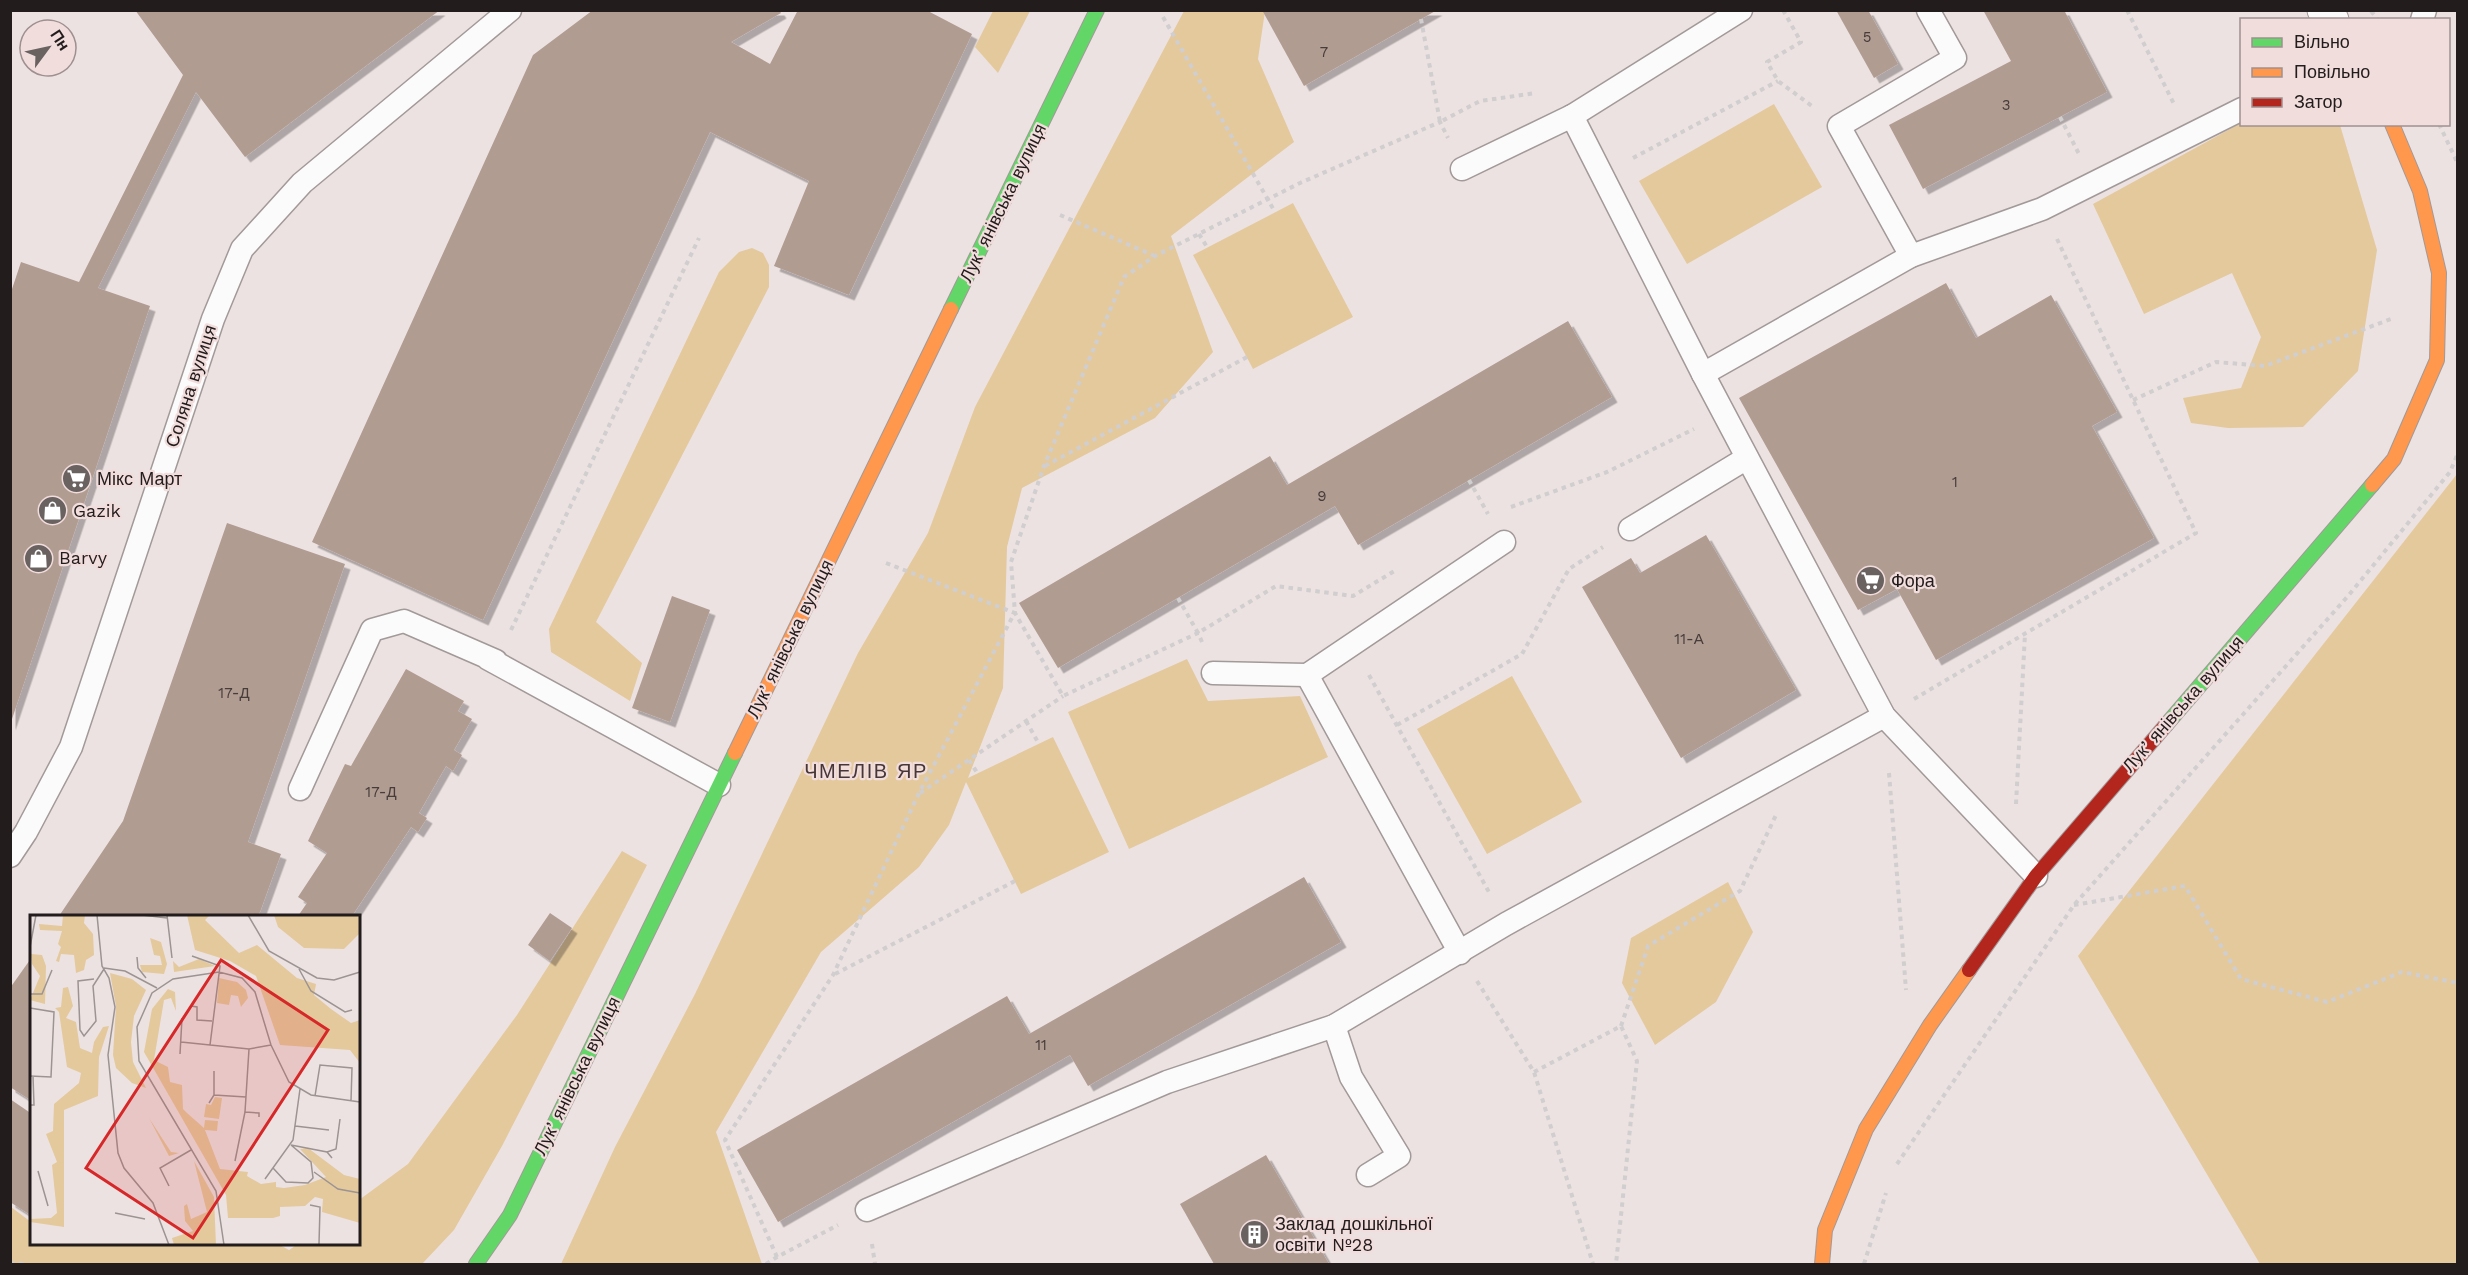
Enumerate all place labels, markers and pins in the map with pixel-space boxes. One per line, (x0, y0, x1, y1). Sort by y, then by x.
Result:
supermarket icon: Мікс Март (60, 463, 92, 495)
place label: Мікс Март (97, 468, 182, 489)
shop icon: Gazik (36, 495, 68, 527)
place label: Gazik (73, 500, 121, 521)
shop icon: Barvy (22, 542, 54, 574)
place label: Barvy (59, 547, 108, 568)
supermarket icon: Фора (1854, 565, 1886, 597)
place label: Фора (1891, 570, 1936, 591)
place label: Заклад дошкільної освіти №28 (1275, 1213, 1433, 1255)
building icon: Заклад дошкільної освіти №28 (1238, 1218, 1270, 1250)

